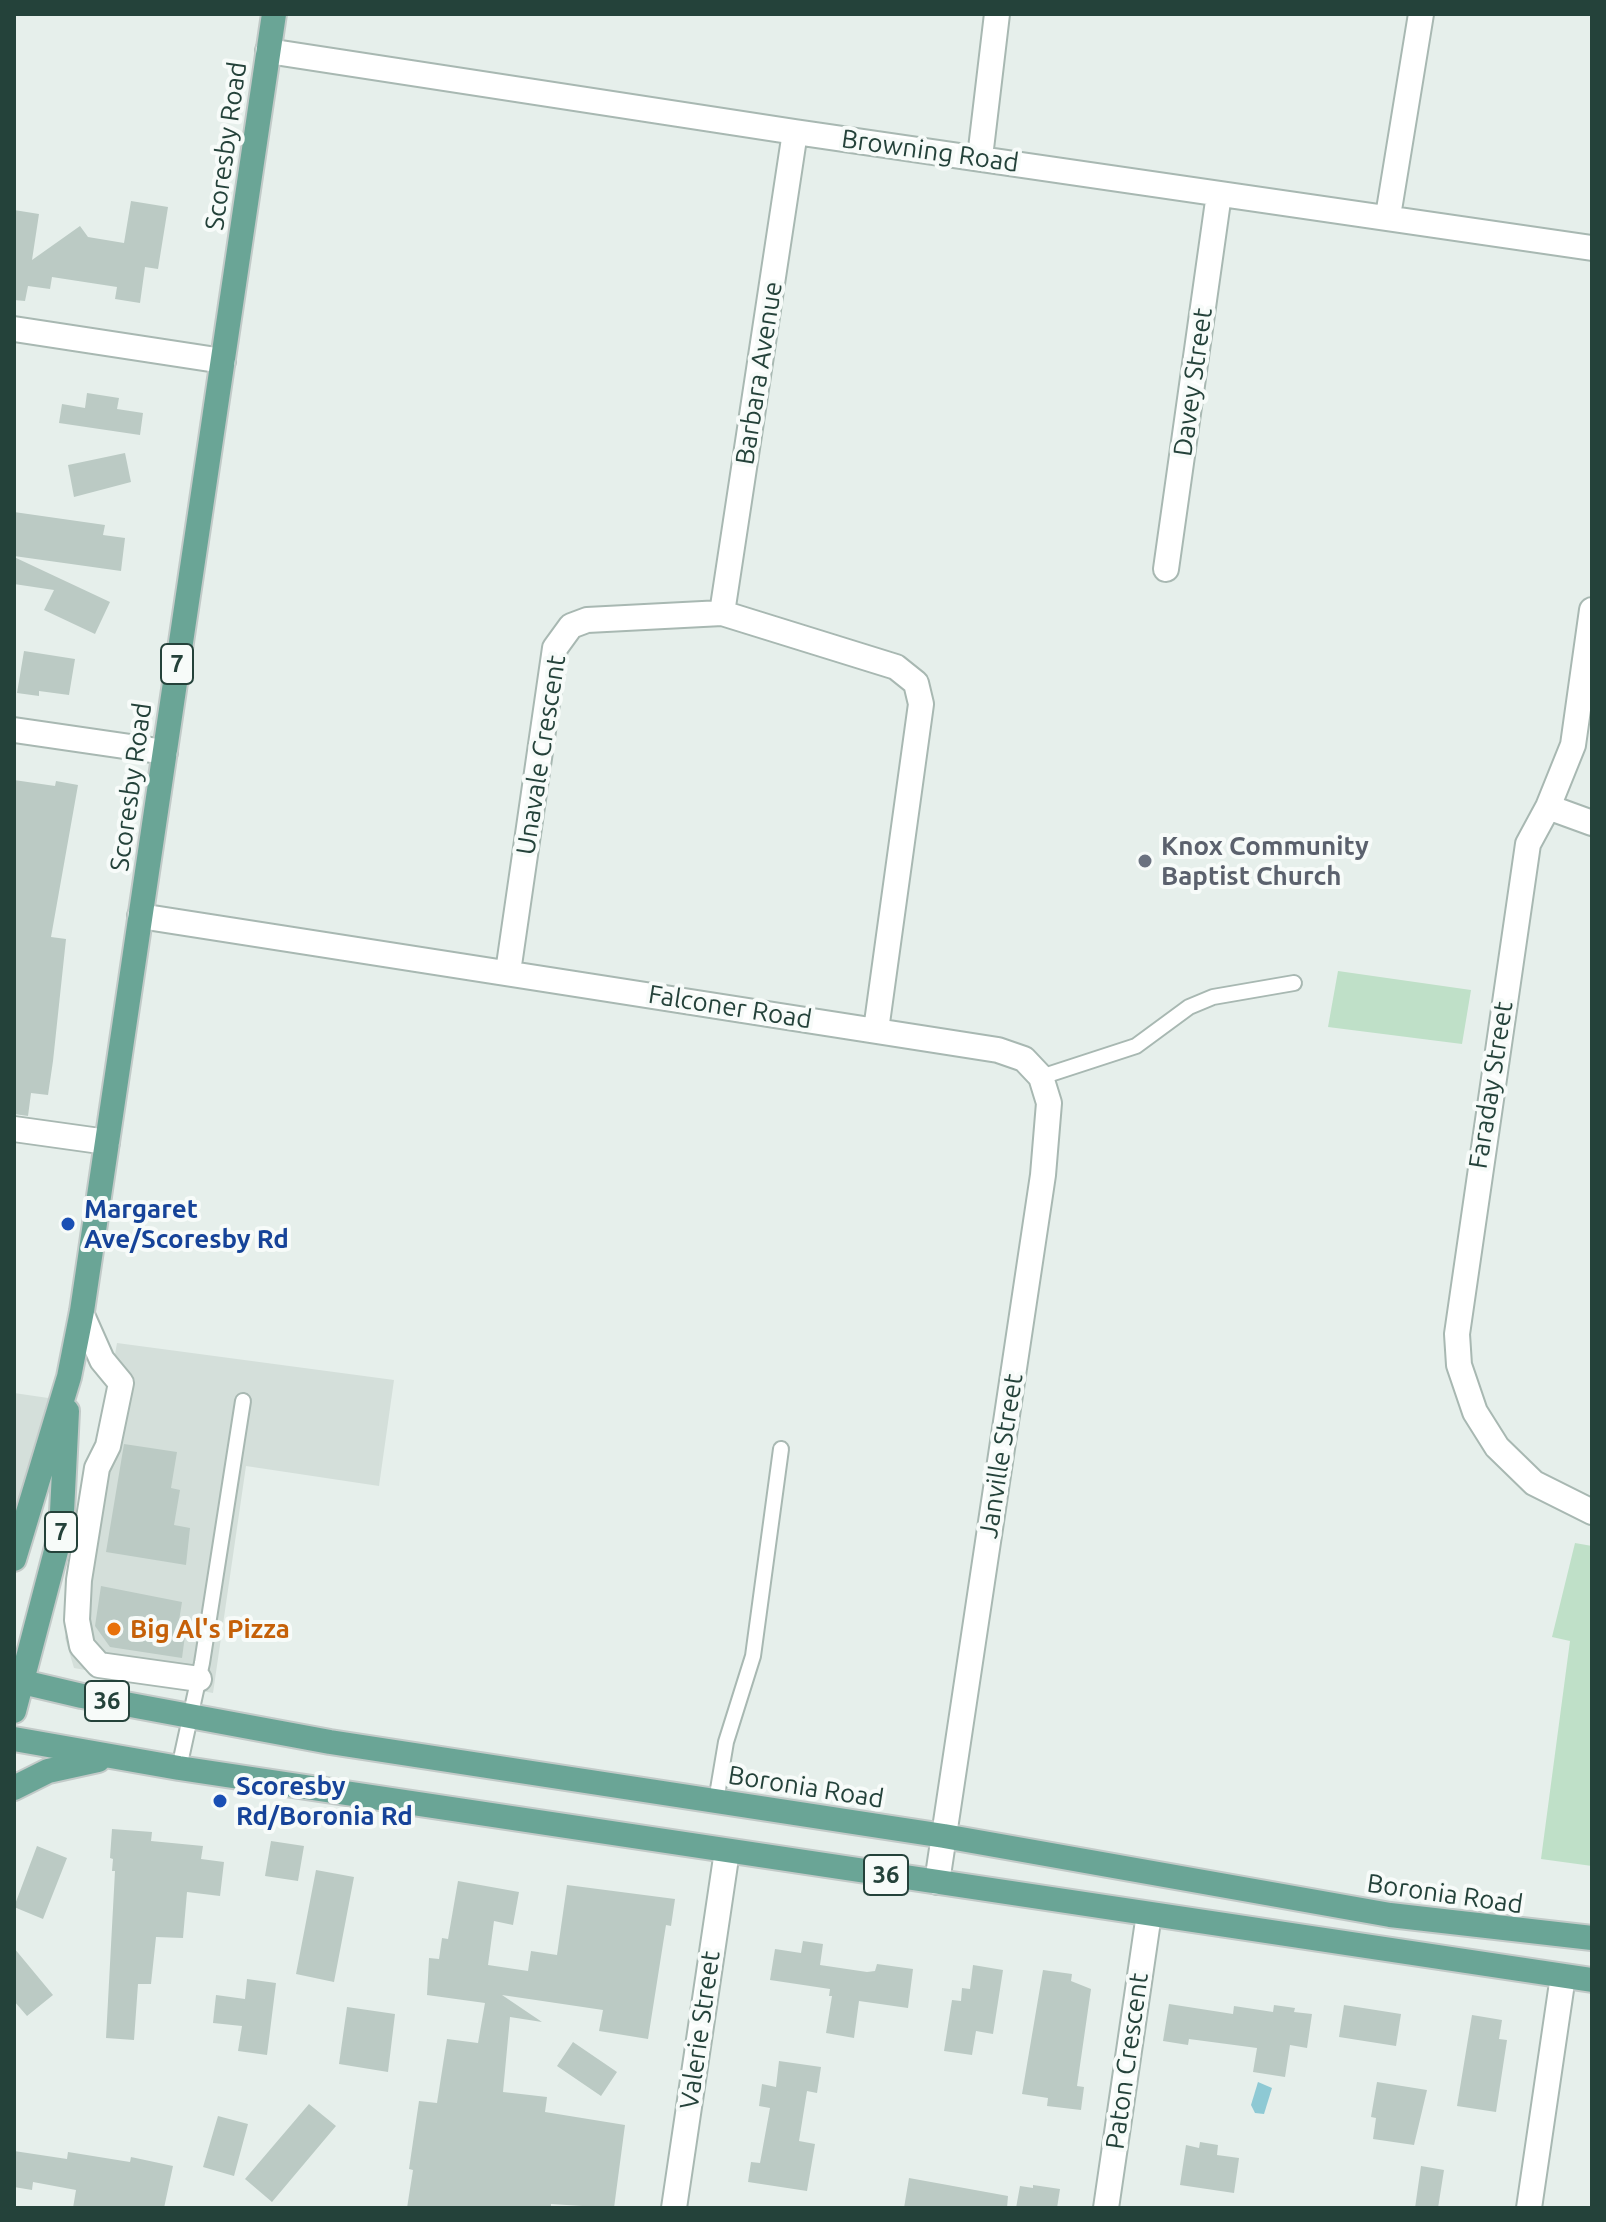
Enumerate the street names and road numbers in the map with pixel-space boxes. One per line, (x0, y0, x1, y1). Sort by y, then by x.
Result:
street label: Scoresby Road (199, 60, 253, 232)
street label: Browning Road (839, 123, 1021, 179)
street label: Barbara Avenue (729, 279, 789, 467)
street label: Davey Street (1167, 306, 1219, 458)
road number: 7 (161, 644, 193, 684)
street label: Unavale Crescent (510, 653, 572, 857)
street label: Scoresby Road (104, 701, 158, 873)
street label: Falconer Road (646, 979, 814, 1035)
street label: Faraday Street (1462, 999, 1520, 1171)
street label: Janville Street (973, 1371, 1029, 1541)
road number: 7 (45, 1512, 77, 1552)
road number: 36 (85, 1681, 129, 1721)
street label: Boronia Road (726, 1759, 886, 1815)
road number: 36 (864, 1855, 908, 1895)
street label: Boronia Road (1365, 1868, 1525, 1920)
street label: Valerie Street (673, 1949, 727, 2111)
street label: Paton Crescent (1099, 1971, 1155, 2151)

